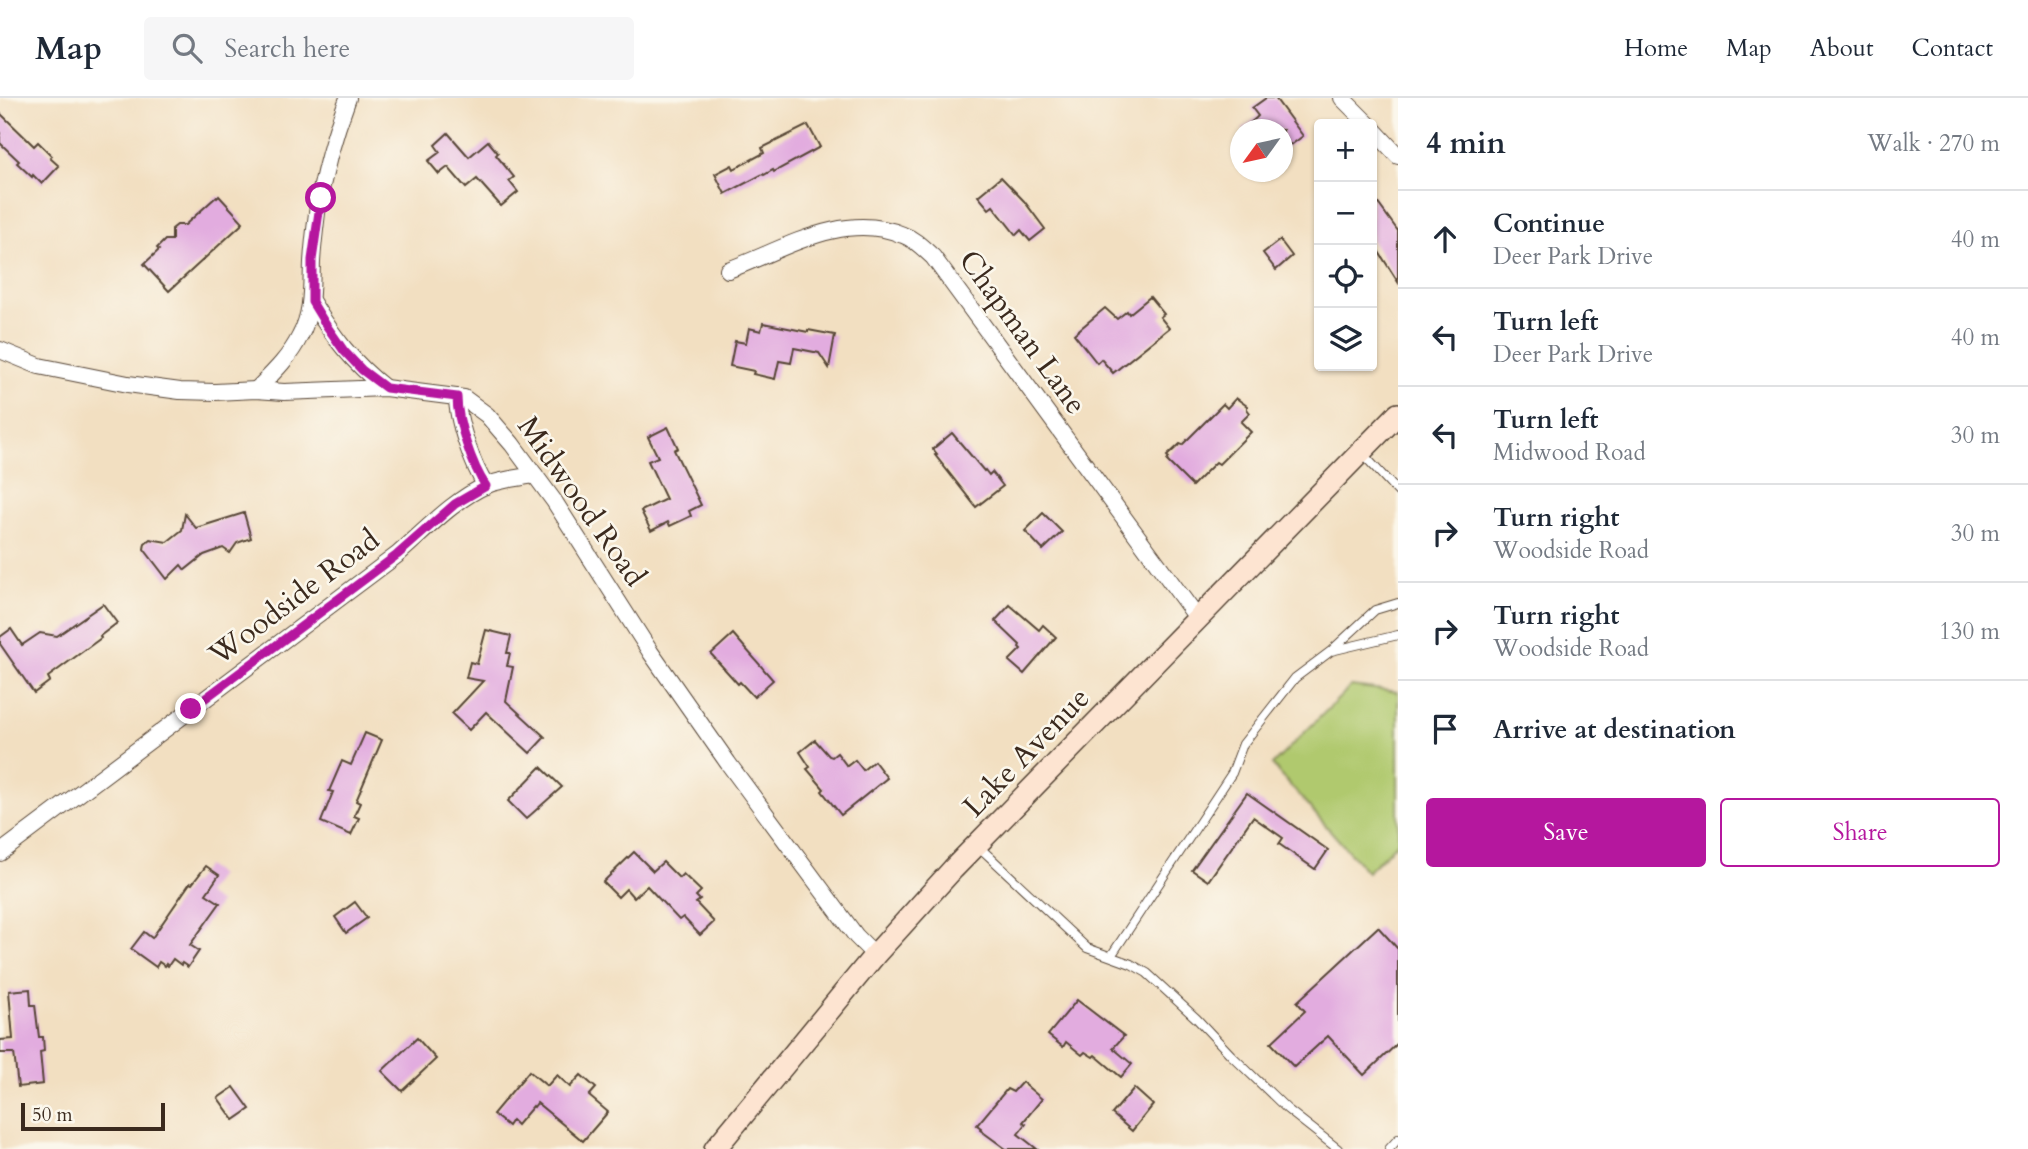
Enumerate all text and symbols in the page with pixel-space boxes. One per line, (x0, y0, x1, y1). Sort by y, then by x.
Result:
search box (144, 17, 634, 80)
text: Map (35, 26, 102, 71)
icon: search (168, 29, 206, 67)
text: Search here (224, 31, 350, 66)
text: Home (1624, 32, 1688, 65)
text: Map (1726, 32, 1772, 65)
text: About (1810, 32, 1874, 65)
text: Contact (1912, 32, 1993, 65)
north arrow (1230, 119, 1293, 182)
map controls (1314, 119, 1377, 371)
button: + (1314, 119, 1377, 182)
text: 4 min (1426, 123, 1506, 164)
text: Walk · 270 m (1867, 128, 2000, 159)
route start (305, 182, 336, 213)
button: − (1314, 182, 1377, 245)
text: Continue (1493, 206, 1605, 241)
icon: ahead (1426, 220, 1464, 258)
text: 40 m (1951, 224, 2000, 255)
text: Deer Park Drive (1493, 241, 1653, 272)
street label: Chapman Lane (949, 242, 1096, 423)
button: locate (1314, 245, 1377, 308)
text: Turn left (1493, 304, 1598, 339)
button: layers (1314, 308, 1377, 371)
icon: left (1426, 318, 1464, 356)
text: 40 m (1951, 322, 2000, 353)
text: Deer Park Drive (1493, 339, 1653, 370)
text: Turn left (1493, 402, 1598, 437)
street label: Midwood Road (508, 408, 655, 595)
icon: left (1426, 416, 1464, 454)
text: 30 m (1951, 420, 2000, 451)
text: Midwood Road (1493, 437, 1646, 468)
text: Turn right (1493, 500, 1620, 535)
icon: right (1426, 514, 1464, 552)
text: 30 m (1951, 518, 2000, 549)
street label: Woodside Road (200, 520, 388, 676)
text: Woodside Road (1493, 535, 1649, 566)
text: Turn right (1493, 598, 1620, 633)
icon: right (1426, 612, 1464, 650)
text: 130 m (1939, 616, 2000, 647)
text: Woodside Road (1493, 633, 1649, 664)
street label: Lake Avenue (954, 678, 1099, 826)
route end (175, 693, 206, 724)
icon: arrive (1426, 710, 1464, 748)
text: Arrive at destination (1493, 712, 1736, 747)
button: Save (1426, 798, 1706, 867)
button: Share (1720, 798, 2000, 867)
scale bar (21, 1100, 164, 1132)
text: 50 m (32, 1102, 73, 1128)

